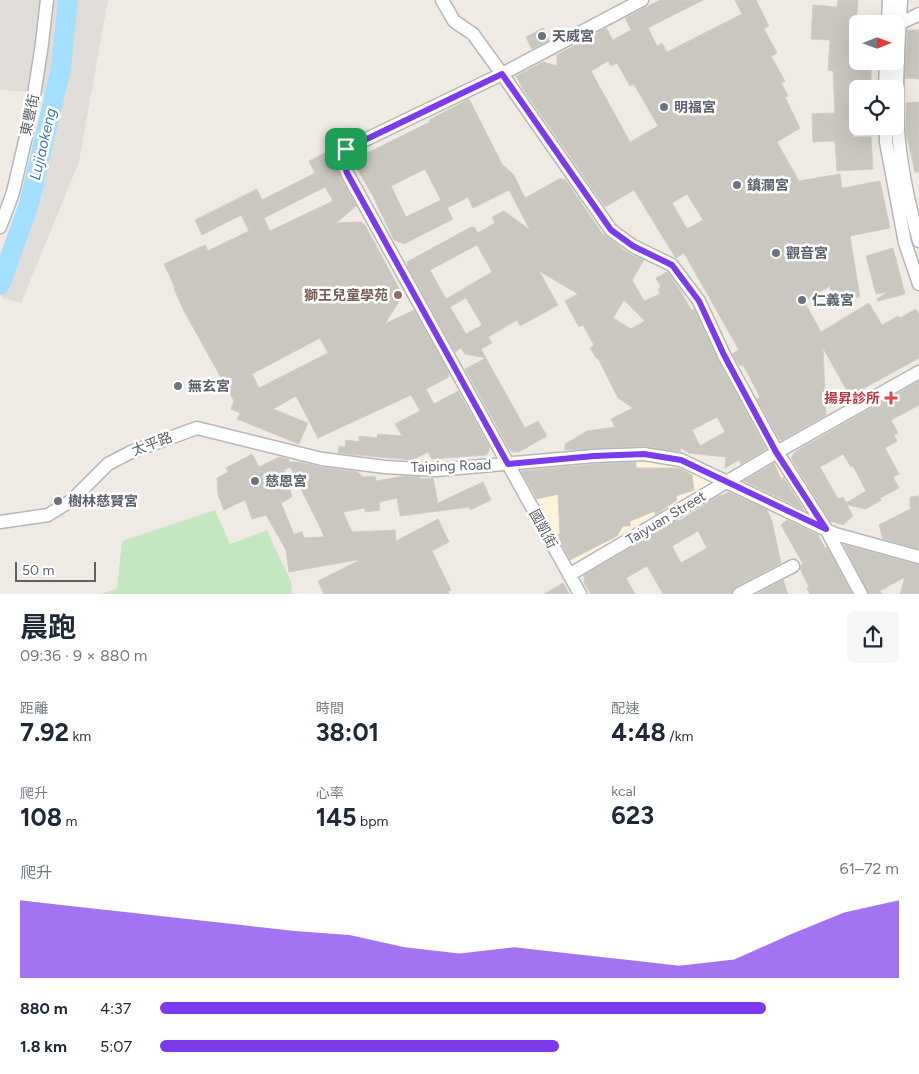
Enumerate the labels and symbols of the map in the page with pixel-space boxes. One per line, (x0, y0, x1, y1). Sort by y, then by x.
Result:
north arrow (849, 15, 904, 70)
place label: 天威宮 (552, 28, 594, 45)
marker: 天威宮 (536, 30, 548, 42)
street label: 東豐街 (17, 93, 43, 137)
place label: 明福宮 (674, 99, 716, 116)
marker: 明福宮 (658, 101, 670, 113)
water label: Lujiaokeng (26, 106, 60, 182)
pin (325, 128, 367, 170)
place label: 鎮瀾宮 (747, 177, 789, 194)
marker: 鎮瀾宮 (731, 179, 743, 191)
place label: 觀音宮 (786, 245, 828, 262)
marker: 觀音宮 (770, 247, 782, 259)
place label: 獅王兒童學苑 (304, 287, 388, 304)
marker: 獅王兒童學苑 (392, 289, 404, 301)
place label: 仁義宮 (812, 292, 854, 309)
marker: 仁義宮 (796, 294, 808, 306)
place label: 無玄宮 (188, 378, 230, 395)
marker: 無玄宮 (172, 380, 184, 392)
place label: 揚昇診所 (824, 390, 880, 407)
marker: 揚昇診所 (884, 391, 898, 405)
street label: 太平路 (129, 429, 175, 459)
street label: Taiping Road (410, 456, 492, 476)
place label: 慈恩宮 (265, 473, 307, 490)
marker: 慈恩宮 (249, 475, 261, 487)
street label: Taiyuan Street (623, 488, 709, 548)
place label: 樹林慈賢宮 (68, 493, 138, 510)
marker: 樹林慈賢宮 (52, 495, 64, 507)
street label: 國凱街 (525, 507, 561, 551)
scale bar (15, 559, 96, 582)

